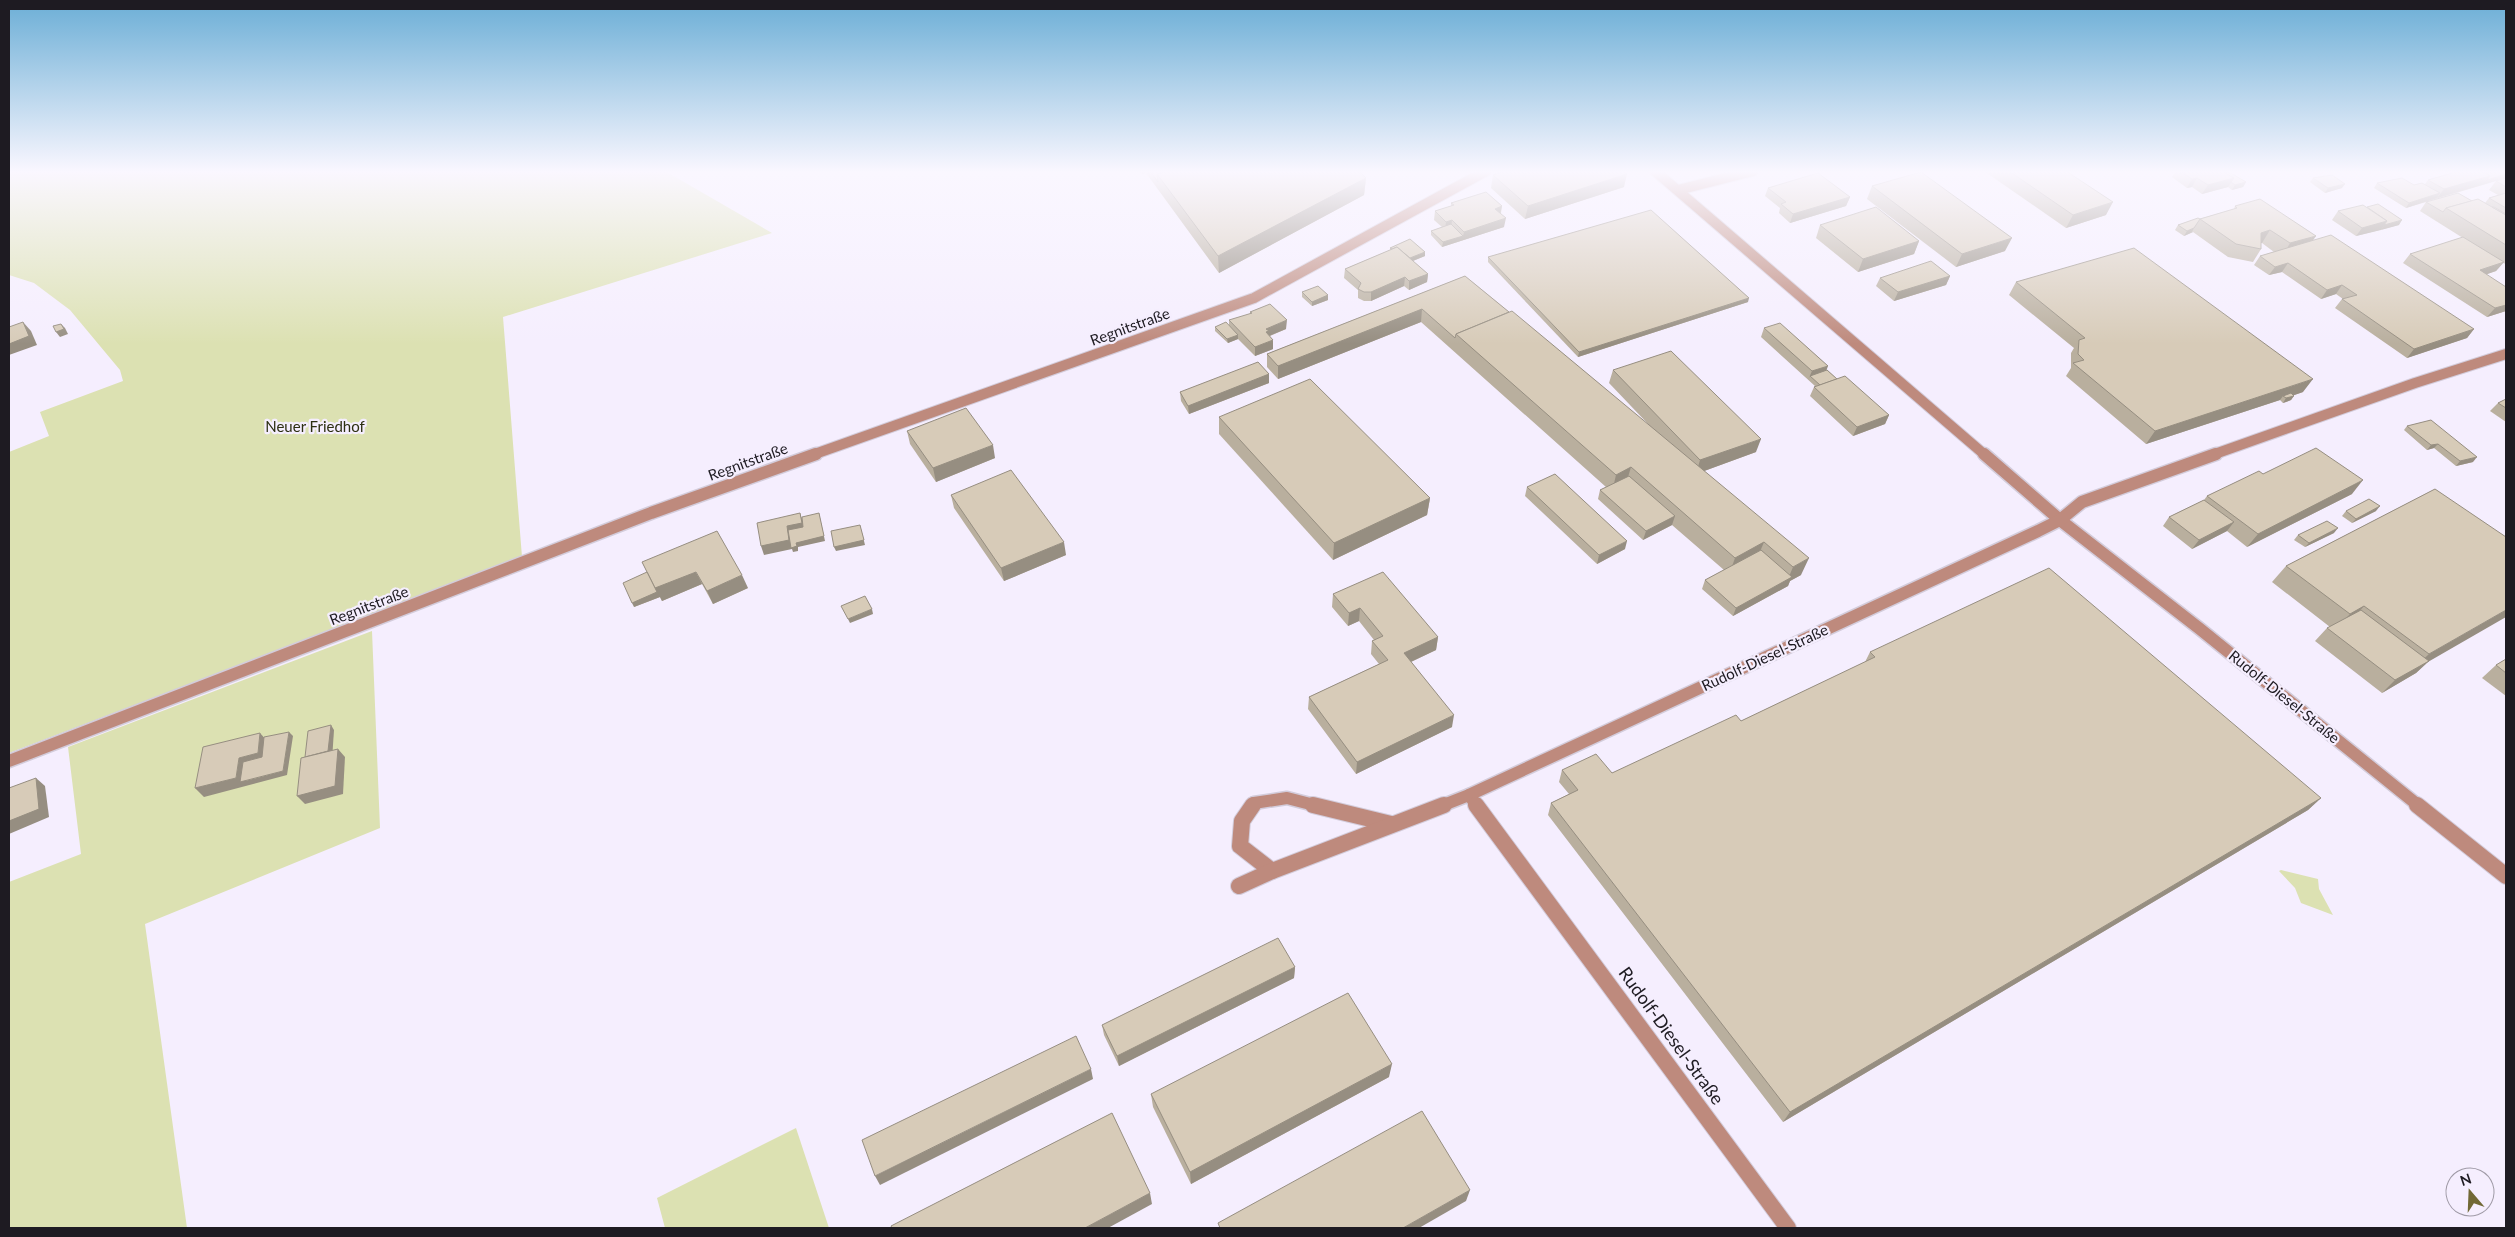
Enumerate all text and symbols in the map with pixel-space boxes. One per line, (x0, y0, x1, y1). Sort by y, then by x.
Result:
street label: Regnitstraße (1087, 303, 1172, 349)
park label: Neuer Friedhof (265, 417, 366, 435)
street label: Regnitstraße (705, 438, 790, 484)
street label: Regnitstraße (327, 582, 411, 628)
street label: Rudolf-Diesel-Straße (1699, 620, 1831, 694)
street label: Rudolf-Diesel-Straße (2226, 646, 2344, 746)
street label: Rudolf-Diesel-Straße (1614, 962, 1729, 1109)
north arrow (2445, 1167, 2495, 1217)
text: N (2458, 1169, 2473, 1189)

